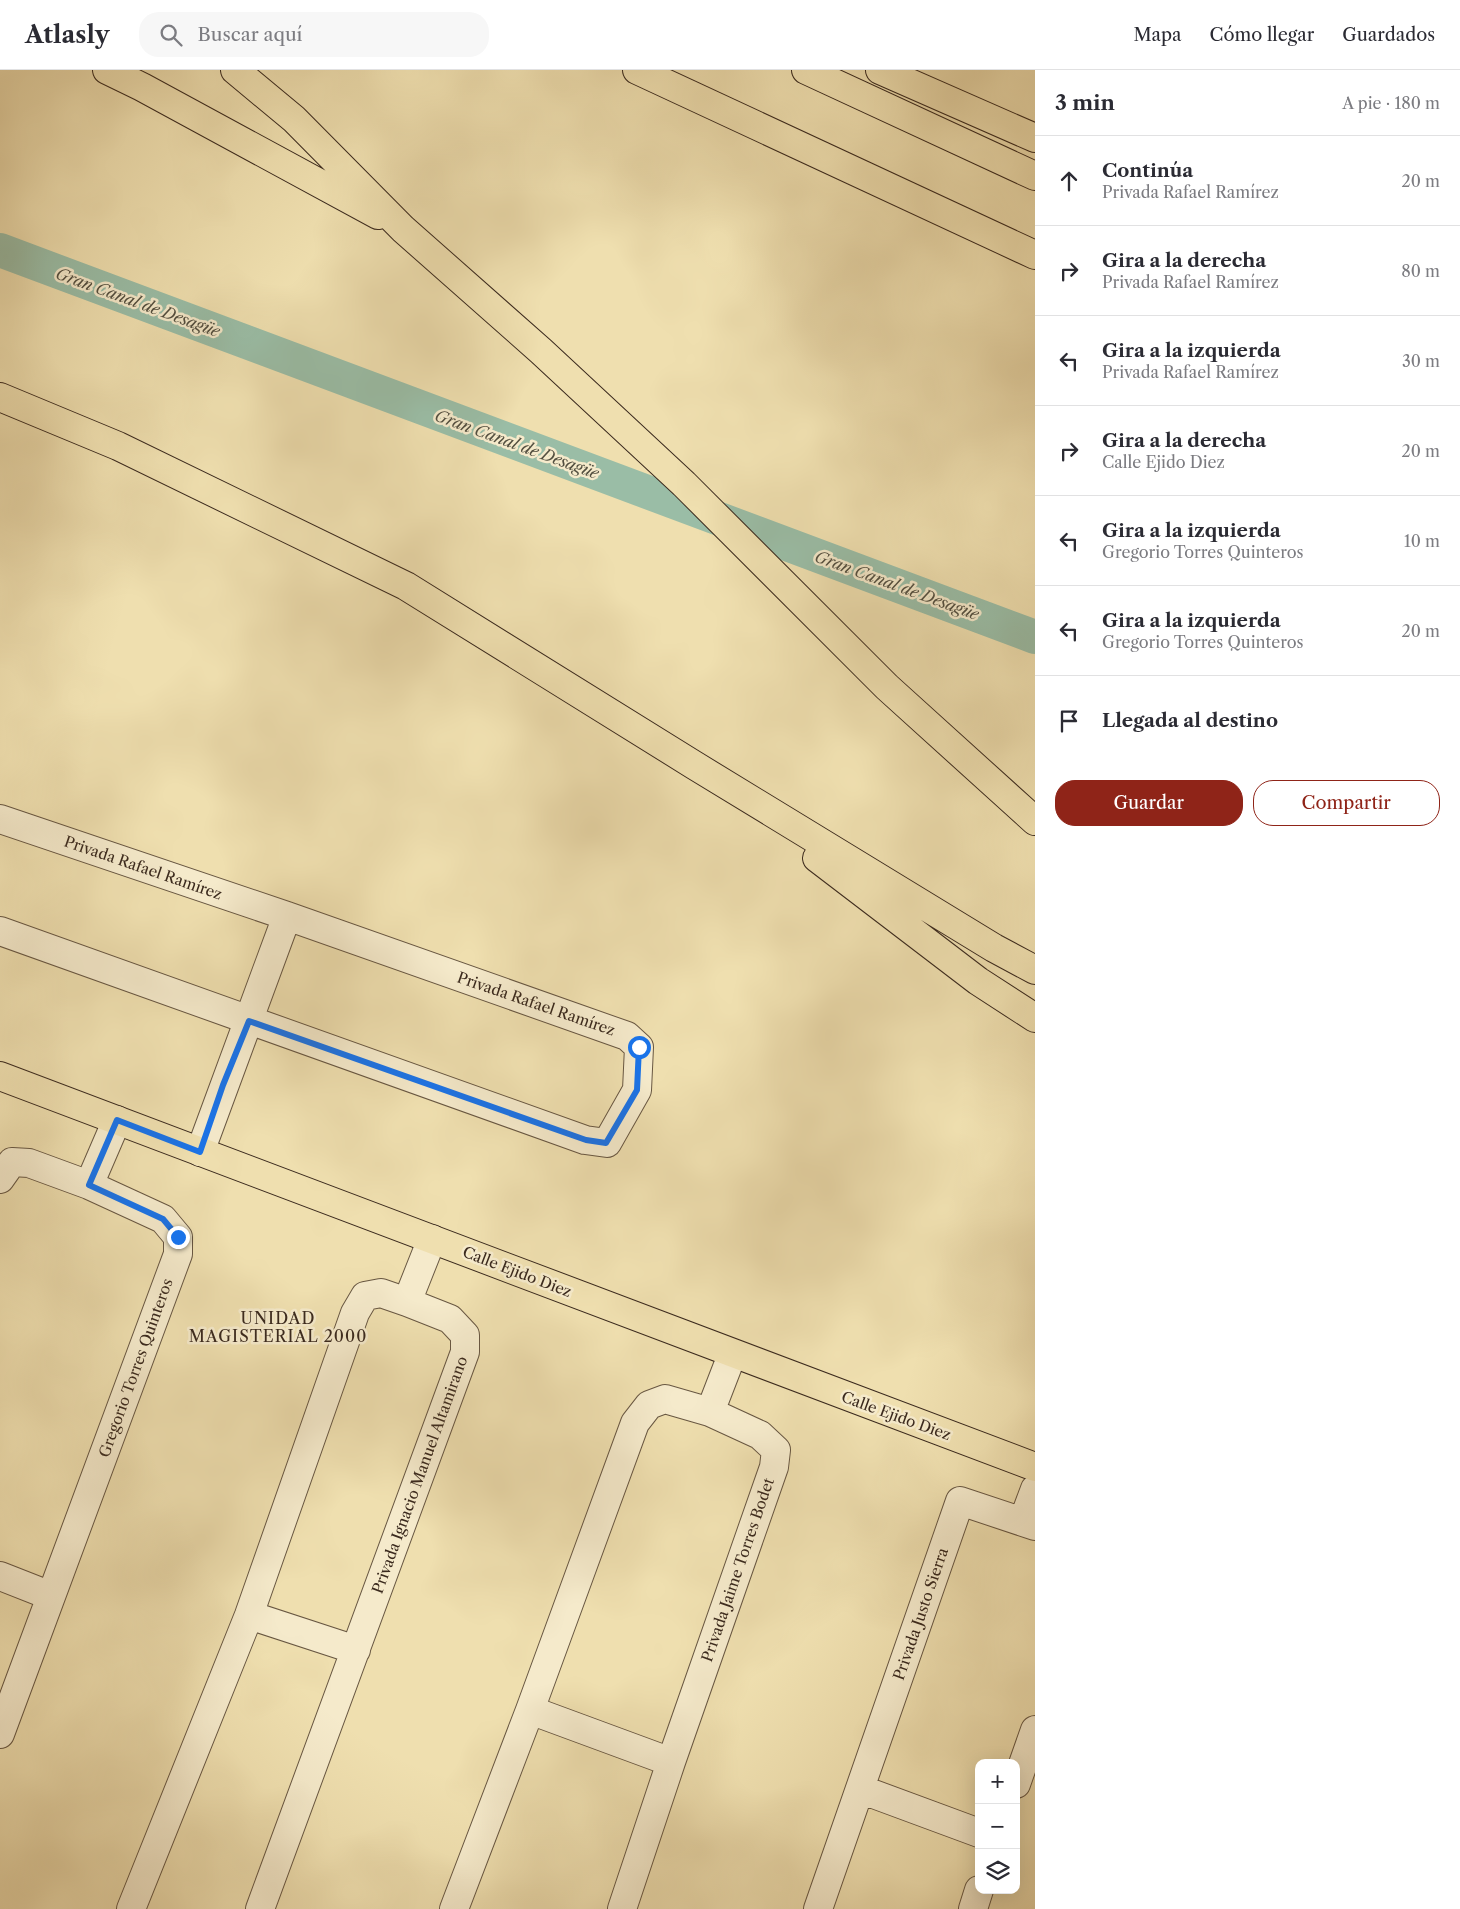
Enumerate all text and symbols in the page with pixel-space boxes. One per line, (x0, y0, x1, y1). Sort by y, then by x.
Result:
search box (139, 12, 489, 57)
text: Atlasly (25, 20, 109, 49)
icon: search (157, 21, 185, 49)
text: Buscar aquí (197, 23, 302, 46)
text: Mapa (1133, 24, 1182, 46)
text: Cómo llegar (1210, 24, 1314, 46)
text: Guardados (1342, 24, 1435, 46)
text: 3 min (1055, 90, 1115, 115)
text: A pie · 180 m (1342, 93, 1440, 113)
text: Continúa (1102, 159, 1193, 182)
icon: ahead (1055, 167, 1083, 195)
text: 20 m (1401, 171, 1440, 191)
text: Privada Rafael Ramírez (1102, 182, 1279, 202)
text: Gira a la derecha (1102, 249, 1266, 272)
icon: right (1055, 257, 1083, 285)
text: 80 m (1401, 261, 1440, 281)
water label: Gran Canal de Desagüe (53, 263, 224, 341)
text: Privada Rafael Ramírez (1102, 272, 1279, 292)
text: Gira a la izquierda (1102, 339, 1281, 362)
icon: left (1055, 347, 1083, 375)
text: 30 m (1402, 351, 1440, 371)
text: Privada Rafael Ramírez (1102, 362, 1279, 382)
water label: Gran Canal de Desagüe (432, 405, 603, 483)
text: Gira a la derecha (1102, 429, 1266, 452)
icon: right (1055, 437, 1083, 465)
text: 20 m (1401, 441, 1440, 461)
text: Calle Ejido Diez (1102, 452, 1225, 472)
text: Gira a la izquierda (1102, 519, 1281, 542)
icon: left (1055, 527, 1083, 555)
text: 10 m (1404, 531, 1440, 551)
text: Gregorio Torres Quinteros (1102, 542, 1304, 562)
water label: Gran Canal de Desagüe (812, 546, 983, 624)
text: Gira a la izquierda (1102, 609, 1281, 632)
icon: left (1055, 617, 1083, 645)
text: 20 m (1401, 621, 1440, 641)
text: Gregorio Torres Quinteros (1102, 632, 1304, 652)
icon: arrive (1055, 707, 1083, 735)
text: Llegada al destino (1102, 709, 1278, 732)
button: Guardar (1055, 780, 1243, 826)
button: Compartir (1253, 780, 1440, 826)
street label: Privada Rafael Ramírez (62, 832, 225, 904)
street label: Privada Rafael Ramírez (455, 968, 618, 1040)
route start (628, 1036, 651, 1059)
route end (167, 1226, 190, 1249)
street label: Calle Ejido Diez (460, 1242, 575, 1301)
street label: Gregorio Torres Quinteros (94, 1276, 177, 1460)
district label: UNIDAD MAGISTERIAL 2000 (189, 1308, 367, 1346)
street label: Privada Ignacio Manuel Altamirano (368, 1354, 471, 1596)
street label: Calle Ejido Diez (839, 1387, 954, 1444)
street label: Privada Jaime Torres Bodet (697, 1475, 778, 1664)
street label: Privada Justo Sierra (889, 1545, 952, 1683)
map controls (975, 1759, 1020, 1894)
button: + (975, 1759, 1020, 1804)
button: − (975, 1804, 1020, 1849)
button: layers (975, 1849, 1020, 1894)

